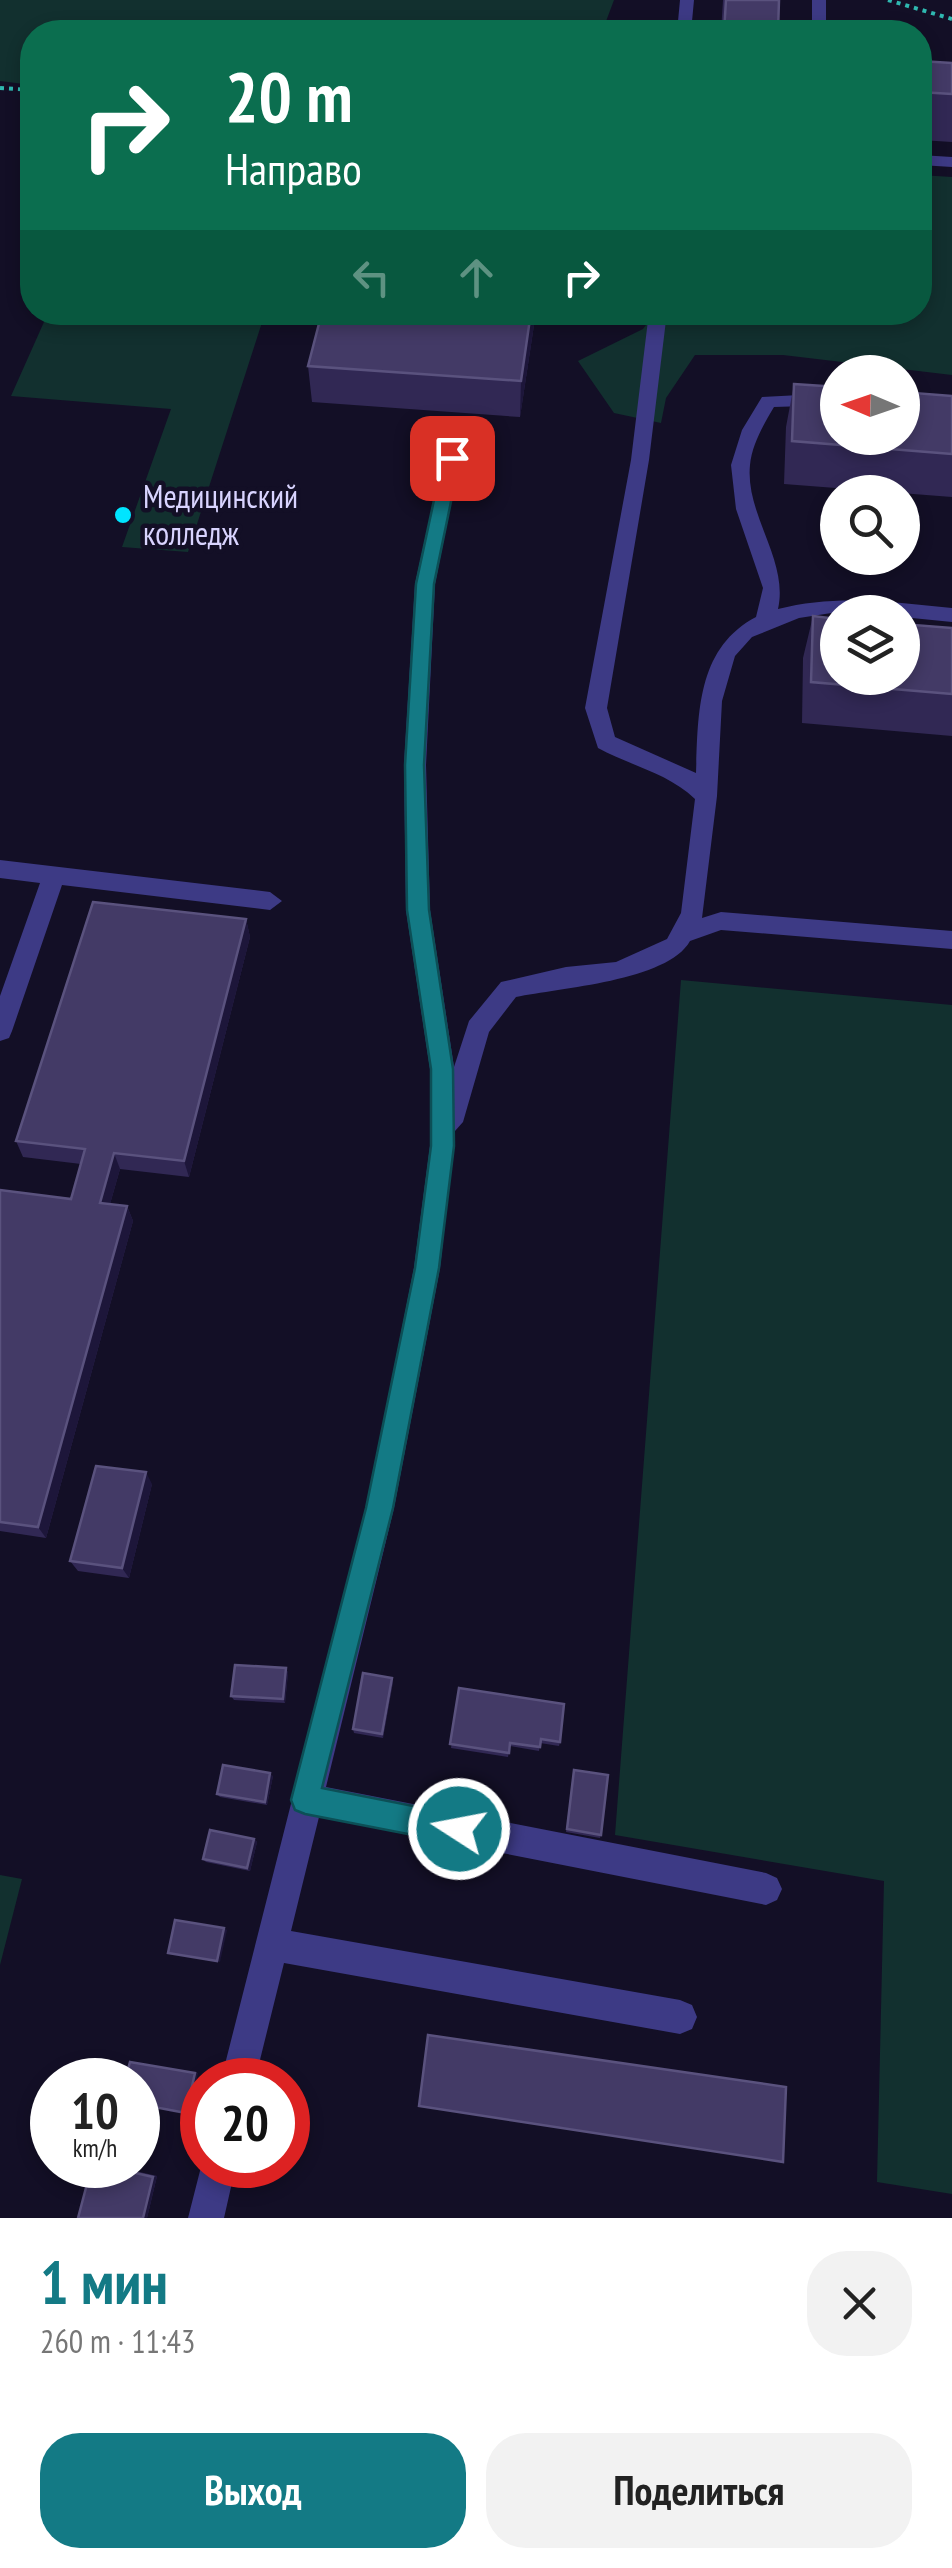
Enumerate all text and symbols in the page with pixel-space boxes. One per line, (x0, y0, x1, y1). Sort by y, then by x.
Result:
text: 20 m (225, 51, 353, 141)
icon: right (60, 60, 190, 190)
text: Направо (225, 139, 362, 197)
icon: left (344, 250, 399, 305)
icon: ahead (449, 250, 504, 305)
icon: right (554, 250, 609, 305)
north arrow (820, 355, 920, 455)
map controls (820, 355, 920, 695)
pin (410, 416, 495, 501)
icon: arrive (425, 431, 480, 486)
place label: Медицинский колледж (143, 475, 298, 554)
button: search (820, 475, 920, 575)
marker: Медицинский колледж (112, 504, 134, 526)
button: layers (820, 595, 920, 695)
position arrow (407, 1777, 511, 1881)
speed limit sign: 20 (180, 2058, 310, 2188)
text: 10 (71, 2078, 119, 2143)
text: km/h (73, 2132, 117, 2164)
text: 1 мин (40, 2243, 168, 2321)
button: close (807, 2251, 912, 2356)
text: 260 m · 11:43 (40, 2320, 195, 2362)
button: Выход (40, 2433, 466, 2548)
button: Поделиться (486, 2433, 912, 2548)

